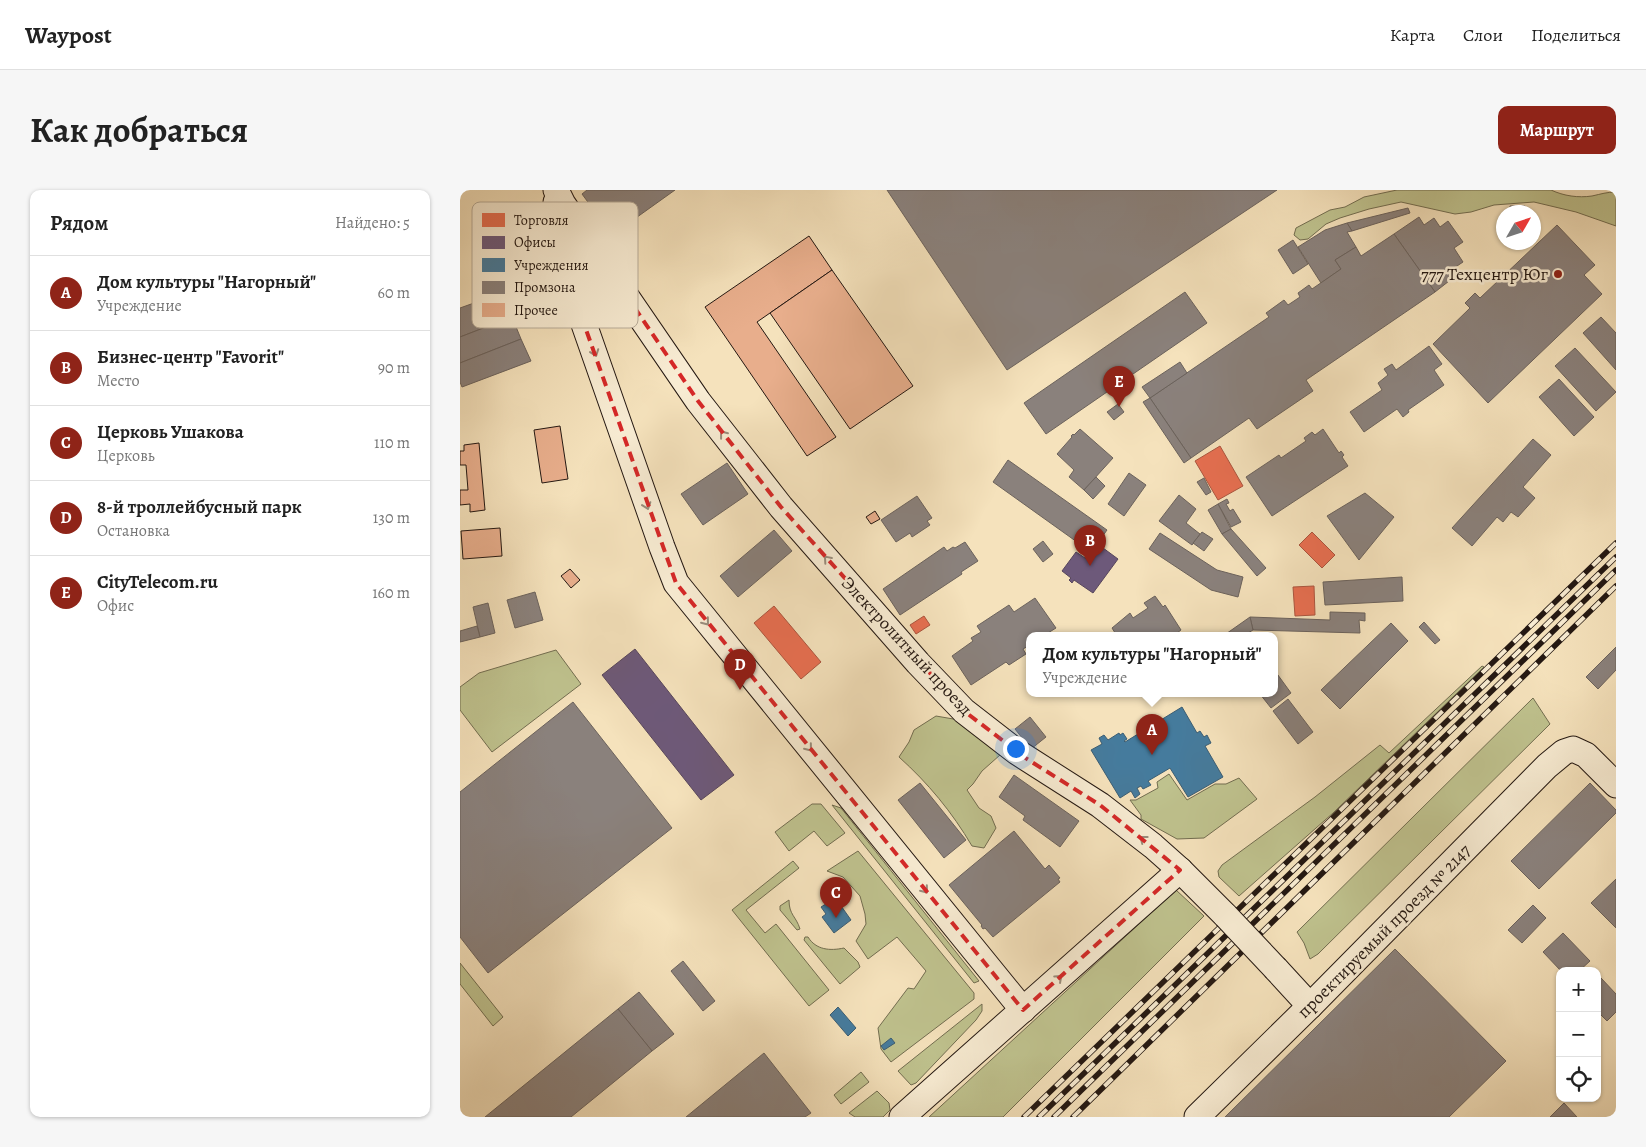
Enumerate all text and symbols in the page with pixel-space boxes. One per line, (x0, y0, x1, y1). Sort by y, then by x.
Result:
text: Waypost (25, 19, 112, 51)
text: Карта (1390, 23, 1435, 47)
text: Слои (1463, 23, 1503, 47)
text: Поделиться (1531, 23, 1621, 47)
text: Как добраться (30, 106, 248, 154)
button: Маршрут (1498, 106, 1616, 154)
legend (472, 202, 638, 328)
north arrow (1496, 205, 1541, 250)
text: Рядом (50, 209, 108, 237)
text: Торговля (514, 211, 569, 230)
text: Найдено: 5 (335, 212, 410, 234)
text: Офисы (514, 233, 556, 252)
text: Учреждения (514, 256, 589, 275)
place label: 777 Техцентр Юг (1421, 262, 1548, 286)
marker: 777 Техцентр Юг (1552, 268, 1564, 280)
text: Дом культуры "Нагорный" (97, 269, 316, 295)
text: Промзона (514, 278, 576, 297)
text: A (61, 282, 71, 304)
text: 60 m (378, 282, 410, 304)
text: Учреждение (97, 295, 182, 317)
text: Прочее (514, 301, 558, 320)
text: Бизнес-центр "Favorit" (97, 344, 284, 370)
one-way arrow (589, 348, 599, 356)
text: B (61, 357, 71, 379)
text: 90 m (378, 357, 410, 379)
pin: E (1103, 366, 1135, 407)
text: Место (97, 370, 140, 392)
text: Церковь Ушакова (97, 419, 244, 445)
one-way arrow (721, 431, 729, 440)
text: C (61, 432, 71, 454)
text: 110 m (374, 432, 410, 454)
text: Церковь (97, 445, 155, 467)
text: 8-й троллейбусный парк (97, 494, 302, 520)
one-way arrow (642, 501, 652, 510)
text: D (60, 507, 72, 529)
text: 130 m (373, 507, 410, 529)
text: Остановка (97, 520, 170, 542)
pin: B (1074, 525, 1106, 566)
one-way arrow (823, 556, 832, 565)
text: CityTelecom.ru (97, 569, 218, 595)
street label: Электролитный проезд (836, 571, 978, 721)
text: E (61, 582, 71, 604)
text: 160 m (372, 582, 410, 604)
text: Офис (97, 595, 134, 617)
one-way arrow (700, 616, 709, 625)
popup (1026, 632, 1278, 697)
text: Дом культуры "Нагорный" (1042, 641, 1262, 667)
pin: D (724, 649, 756, 690)
text: Учреждение (1042, 667, 1127, 689)
pin: A (1136, 714, 1168, 755)
your location (1003, 736, 1029, 762)
one-way arrow (803, 742, 812, 751)
one-way arrow (1140, 836, 1149, 844)
street label: проектируемый проезд № 2147 (1292, 839, 1476, 1023)
pin: C (820, 877, 852, 918)
one-way arrow (920, 884, 928, 893)
map controls (1556, 967, 1601, 1102)
button: + (1556, 967, 1601, 1012)
one-way arrow (1053, 975, 1062, 983)
button: − (1556, 1012, 1601, 1057)
button: locate (1556, 1057, 1601, 1102)

